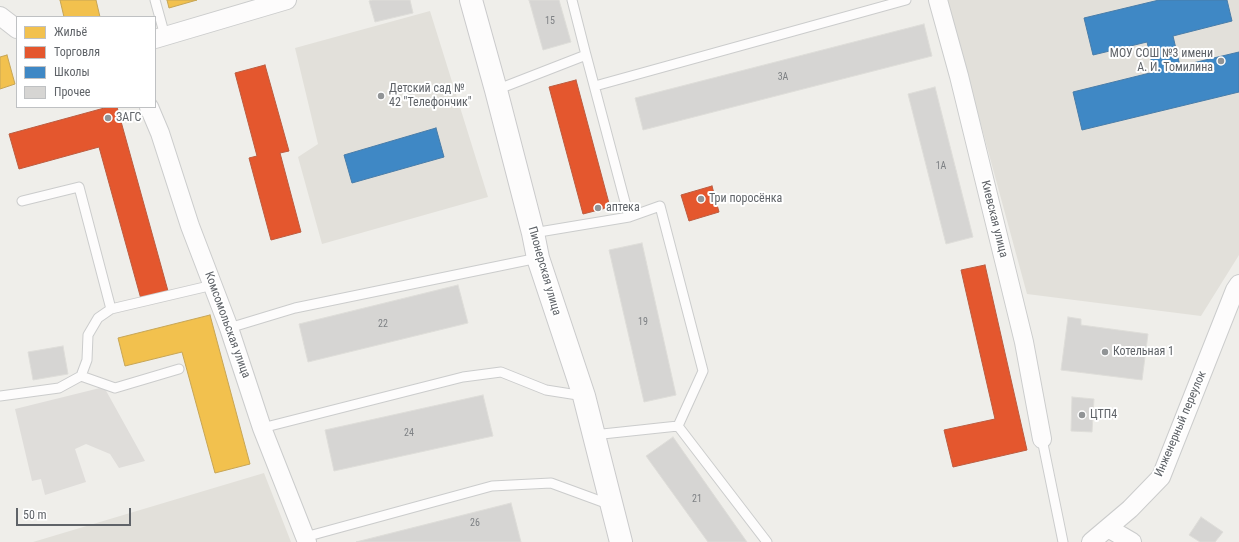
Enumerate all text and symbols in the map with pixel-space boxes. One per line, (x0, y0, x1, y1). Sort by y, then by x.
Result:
house number: 15 (545, 15, 555, 27)
legend (16, 16, 156, 108)
text: Жильё (54, 25, 87, 39)
text: Торговля (54, 45, 100, 59)
place label: МОУ СОШ №3 имени А. И. Томилина (1110, 47, 1213, 75)
marker: МОУ СОШ №3 имени А. И. Томилина (1216, 56, 1226, 66)
text: Школы (54, 65, 90, 79)
house number: 3А (778, 71, 788, 83)
place label: Детский сад № 42 "Телефончик" (389, 82, 472, 110)
text: Прочее (54, 85, 90, 99)
marker: Детский сад № 42 "Телефончик" (376, 91, 386, 101)
place label: ЗАГС (116, 111, 141, 125)
marker: ЗАГС (103, 113, 113, 123)
house number: 1А (936, 160, 946, 172)
street label: Киевская улица (977, 179, 1011, 259)
place label: Три поросёнка (709, 192, 782, 206)
marker: Три поросёнка (696, 194, 706, 204)
place label: аптека (606, 201, 640, 215)
marker: аптека (593, 203, 603, 213)
street label: Пионерская улица (524, 225, 564, 317)
street label: Комсомольская улица (201, 270, 253, 380)
house number: 19 (638, 316, 648, 328)
house number: 22 (378, 318, 388, 330)
place label: Котельная 1 (1113, 345, 1174, 359)
marker: Котельная 1 (1100, 347, 1110, 357)
street label: Инженерный переулок (1152, 369, 1210, 479)
place label: ЦТП4 (1090, 408, 1117, 422)
marker: ЦТП4 (1077, 410, 1087, 420)
house number: 24 (404, 427, 414, 439)
house number: 21 (692, 493, 702, 505)
scale bar (18, 500, 133, 526)
text: 50 m (23, 508, 47, 522)
house number: 26 (470, 517, 480, 529)

